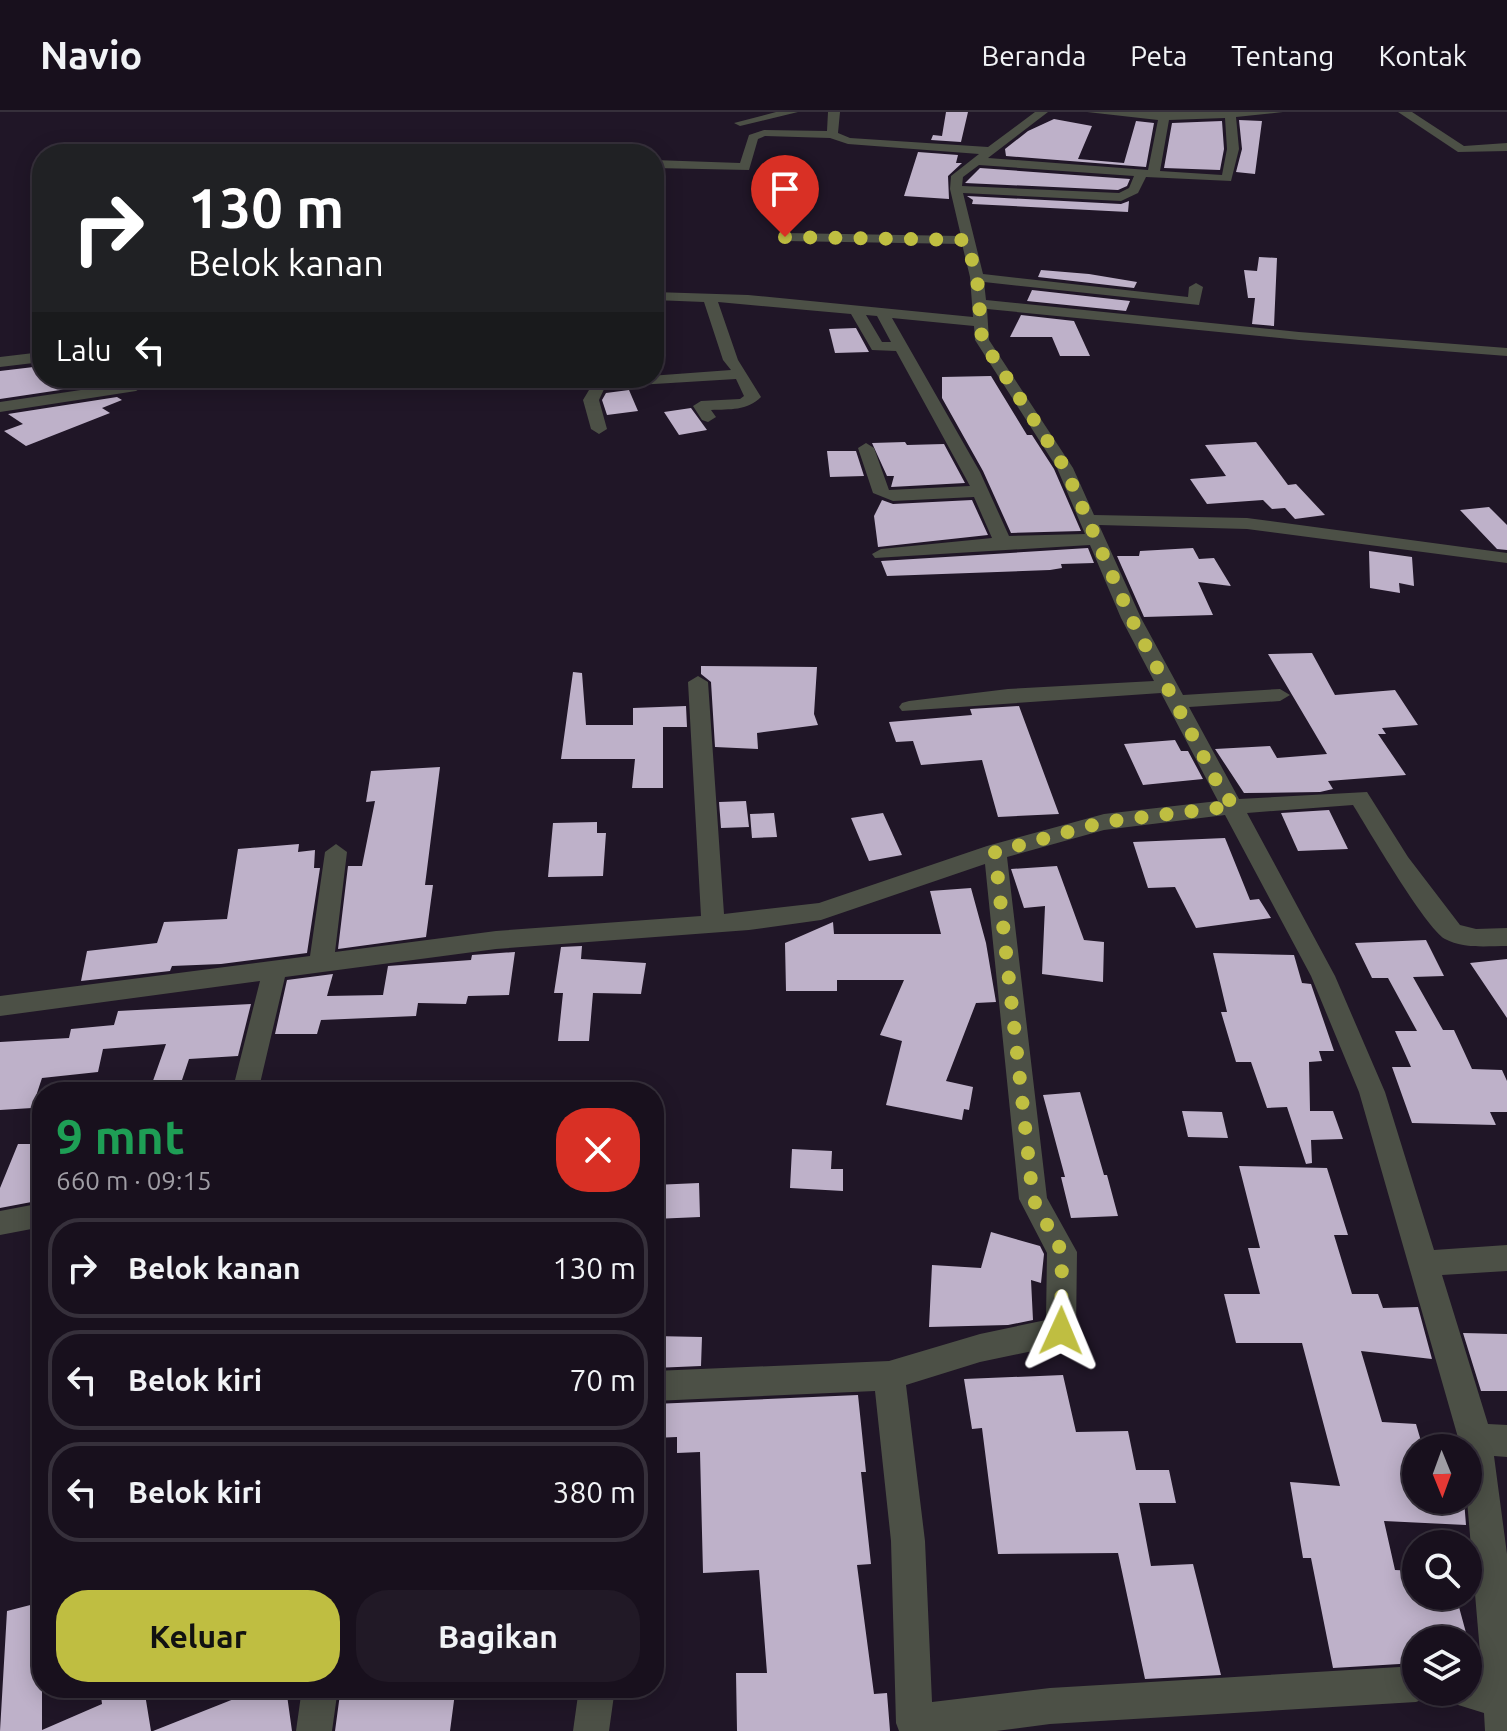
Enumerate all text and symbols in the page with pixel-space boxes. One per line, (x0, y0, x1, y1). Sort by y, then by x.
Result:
text: Navio (40, 34, 142, 76)
text: Beranda (981, 40, 1086, 71)
text: Peta (1130, 40, 1187, 71)
text: Tentang (1231, 40, 1334, 71)
text: Kontak (1378, 40, 1467, 71)
pin (751, 155, 819, 237)
icon: arrive (763, 167, 807, 211)
icon: right (56, 176, 160, 280)
text: 130 m (188, 176, 344, 239)
text: Belok kanan (188, 242, 384, 283)
icon: left (128, 328, 172, 372)
text: Lalu (56, 333, 112, 367)
button: close (556, 1108, 640, 1192)
text: 9 mnt (56, 1109, 185, 1163)
text: 660 m · 09:15 (56, 1166, 212, 1195)
icon: right (60, 1246, 104, 1290)
text: Belok kanan (128, 1251, 301, 1285)
text: 130 m (552, 1251, 636, 1285)
position arrow (1019, 1289, 1103, 1373)
icon: left (60, 1358, 104, 1402)
text: Belok kiri (128, 1363, 262, 1397)
text: 70 m (569, 1363, 636, 1397)
north arrow (1402, 1434, 1482, 1514)
map controls (1402, 1434, 1482, 1706)
icon: left (60, 1470, 104, 1514)
text: Belok kiri (128, 1475, 262, 1509)
text: 380 m (552, 1475, 636, 1509)
button: search (1402, 1530, 1482, 1610)
button: Keluar (56, 1590, 340, 1682)
button: Bagikan (356, 1590, 640, 1682)
button: layers (1402, 1626, 1482, 1706)

